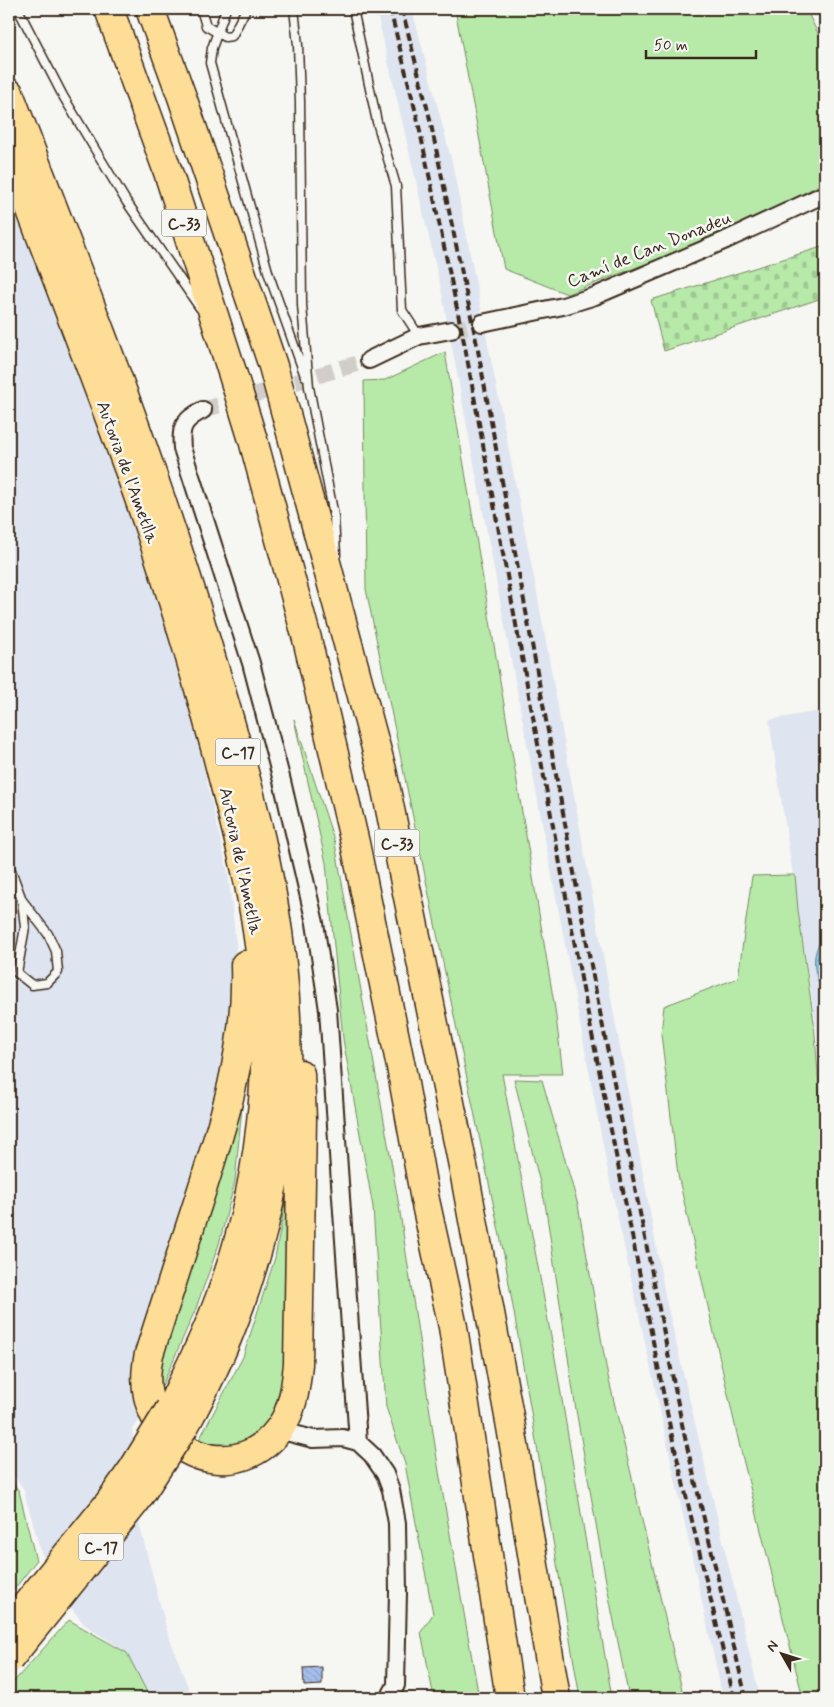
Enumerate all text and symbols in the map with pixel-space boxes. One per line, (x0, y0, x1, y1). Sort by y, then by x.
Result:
scale bar (646, 28, 756, 60)
text: 50 m (654, 36, 688, 56)
street label: Camí de Can Donadeu (564, 206, 735, 294)
road number: C-33 (162, 210, 206, 237)
street label: Autovia de l'Ametlla (90, 398, 164, 547)
road number: C-17 (216, 739, 260, 766)
street label: Autovia de l'Ametlla (213, 785, 267, 937)
road number: C-33 (374, 830, 420, 856)
road number: C-17 (78, 1534, 124, 1560)
north arrow (756, 1630, 806, 1680)
text: N (763, 1637, 783, 1656)

